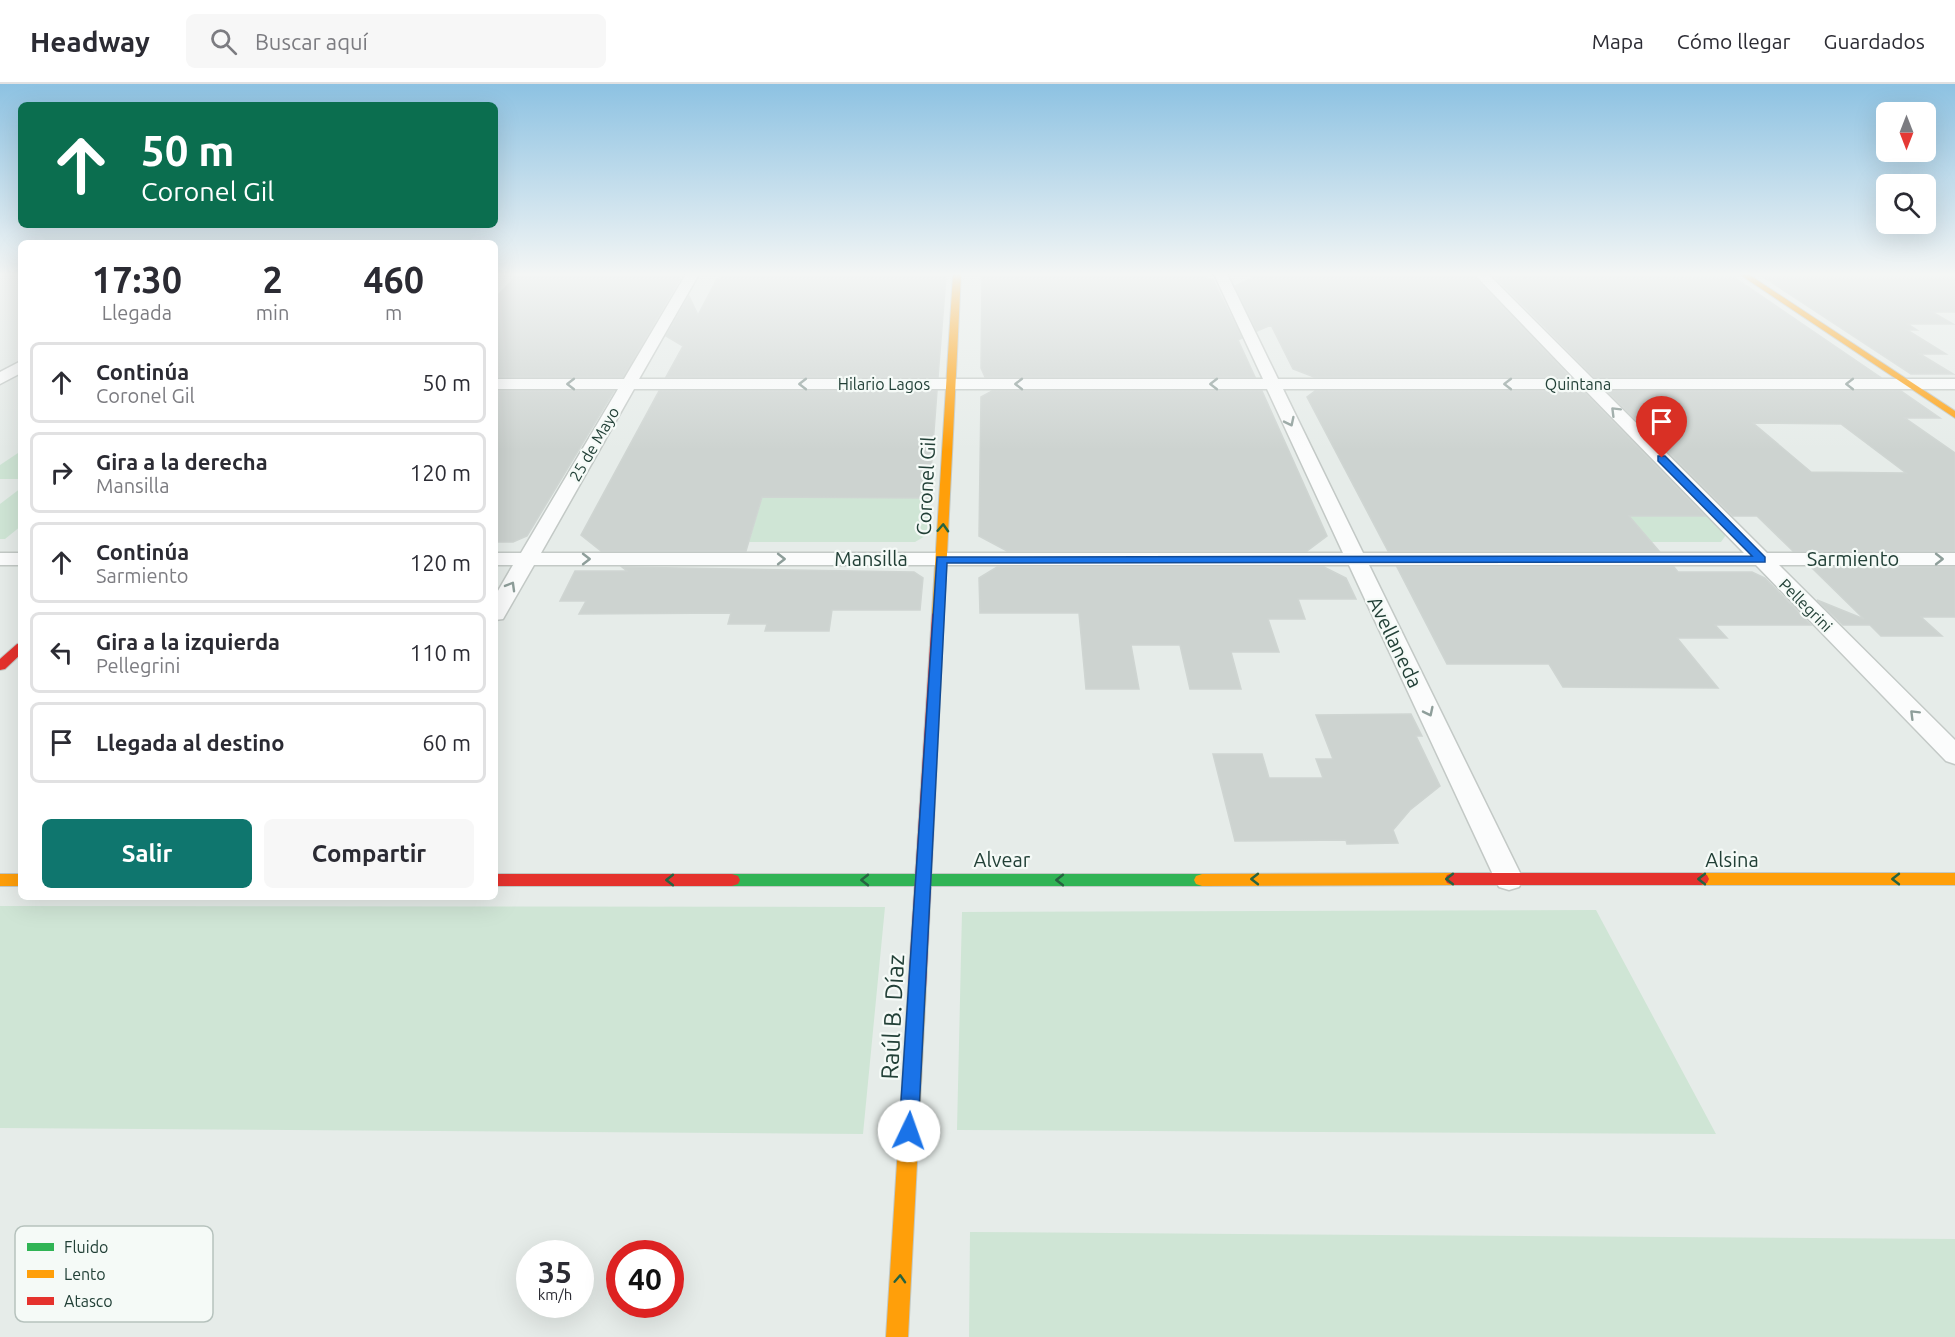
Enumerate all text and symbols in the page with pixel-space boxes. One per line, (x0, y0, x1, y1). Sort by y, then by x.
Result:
search box (186, 14, 606, 68)
icon: search (207, 25, 240, 58)
text: Headway (30, 26, 150, 57)
text: Buscar aquí (255, 29, 368, 54)
text: Mapa (1592, 29, 1644, 53)
text: Cómo llegar (1677, 29, 1791, 53)
text: Guardados (1824, 29, 1925, 53)
north arrow (1876, 102, 1936, 162)
map controls (1876, 102, 1936, 234)
icon: ahead (42, 126, 120, 204)
text: 50 m (141, 127, 235, 174)
button: search (1876, 174, 1936, 234)
text: Coronel Gil (141, 176, 274, 206)
text: 17:30 (92, 259, 182, 300)
text: 2 (262, 259, 283, 300)
text: 460 (363, 259, 424, 300)
text: Llegada (102, 301, 172, 324)
text: min (256, 301, 289, 324)
text: m (385, 301, 402, 324)
text: Continúa (96, 359, 189, 384)
icon: ahead (45, 366, 78, 399)
text: 50 m (422, 370, 471, 395)
street label: Hilario Lagos (838, 375, 930, 393)
street label: Quintana (1545, 375, 1611, 393)
one-way arrow (566, 378, 575, 390)
one-way arrow (798, 378, 807, 390)
one-way arrow (1014, 378, 1023, 390)
one-way arrow (1209, 378, 1218, 390)
one-way arrow (1503, 378, 1512, 390)
one-way arrow (1845, 378, 1854, 390)
text: Coronel Gil (96, 384, 195, 407)
pin (1636, 396, 1687, 458)
street label: 25 de Mayo (566, 404, 622, 484)
icon: arrive (1645, 405, 1678, 438)
one-way arrow (1611, 407, 1622, 418)
one-way arrow (1283, 415, 1295, 426)
street label: Coronel Gil (911, 436, 940, 536)
text: Gira a la derecha (96, 449, 268, 474)
icon: right (45, 456, 78, 489)
text: 120 m (410, 460, 471, 485)
text: Mansilla (96, 474, 169, 497)
one-way arrow (936, 523, 949, 532)
text: Continúa (96, 539, 189, 564)
icon: ahead (45, 546, 78, 579)
street label: Mansilla (834, 547, 908, 570)
street label: Sarmiento (1807, 547, 1899, 570)
text: 120 m (410, 550, 471, 575)
one-way arrow (581, 553, 590, 565)
one-way arrow (776, 553, 785, 565)
one-way arrow (1935, 553, 1944, 565)
text: Sarmiento (96, 564, 188, 587)
street label: Pellegrini (1776, 575, 1836, 635)
one-way arrow (504, 582, 515, 593)
street label: Avellaneda (1363, 592, 1427, 691)
text: Gira a la izquierda (96, 629, 280, 654)
icon: left (45, 636, 78, 669)
text: 110 m (410, 640, 471, 665)
text: Pellegrini (96, 654, 180, 677)
one-way arrow (1421, 705, 1433, 716)
one-way arrow (1910, 710, 1921, 720)
icon: arrive (45, 726, 78, 759)
text: Llegada al destino (96, 730, 284, 755)
text: 60 m (422, 730, 471, 755)
button: Salir (42, 819, 252, 888)
button: Compartir (264, 819, 474, 888)
street label: Alvear (974, 848, 1031, 871)
street label: Alsina (1705, 848, 1759, 871)
one-way arrow (1251, 873, 1260, 885)
one-way arrow (1446, 873, 1455, 885)
one-way arrow (1697, 873, 1706, 885)
one-way arrow (1892, 873, 1901, 885)
one-way arrow (665, 874, 674, 886)
one-way arrow (860, 874, 869, 886)
one-way arrow (1056, 874, 1065, 886)
street label: Raúl B. Díaz (876, 954, 909, 1080)
position arrow (877, 1099, 941, 1163)
legend (15, 1226, 213, 1322)
text: Fluido (64, 1238, 108, 1256)
speed limit sign: 40 (606, 1240, 684, 1318)
text: 35 (538, 1255, 572, 1289)
text: Lento (64, 1265, 106, 1283)
one-way arrow (894, 1274, 907, 1283)
text: km/h (538, 1286, 572, 1303)
text: Atasco (64, 1292, 113, 1310)

